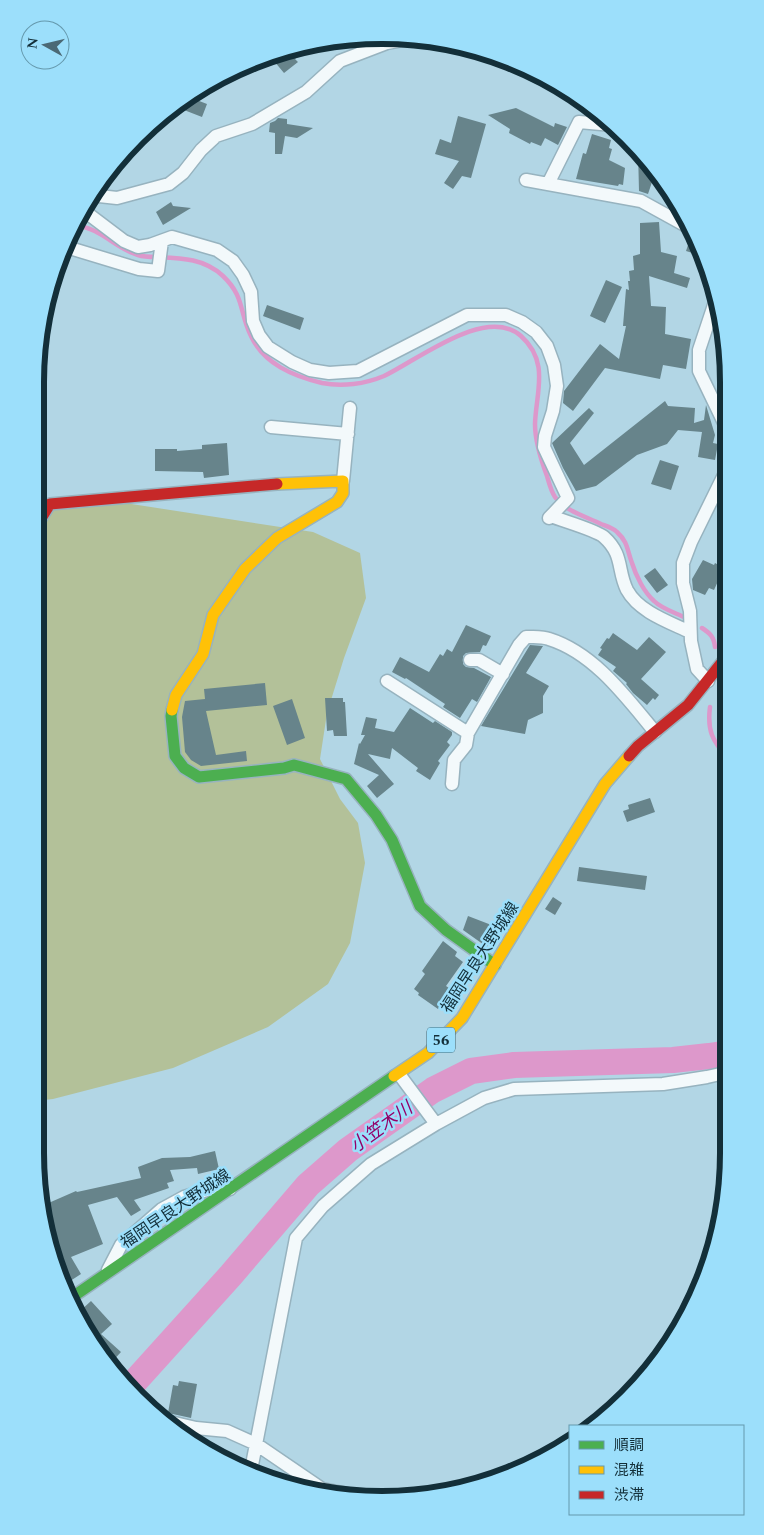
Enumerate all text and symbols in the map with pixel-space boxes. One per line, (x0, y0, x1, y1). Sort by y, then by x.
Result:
north arrow (20, 20, 70, 70)
text: N (21, 36, 44, 50)
street label: 福岡早良大野城線 (435, 897, 525, 1018)
road number: 56 (427, 1028, 455, 1052)
water label: 小笠木川 (344, 1094, 420, 1159)
street label: 福岡早良大野城線 (116, 1163, 235, 1255)
legend (569, 1425, 744, 1515)
text: 順調 (614, 1434, 644, 1457)
text: 混雑 (614, 1459, 644, 1482)
text: 渋滞 (614, 1484, 644, 1507)

